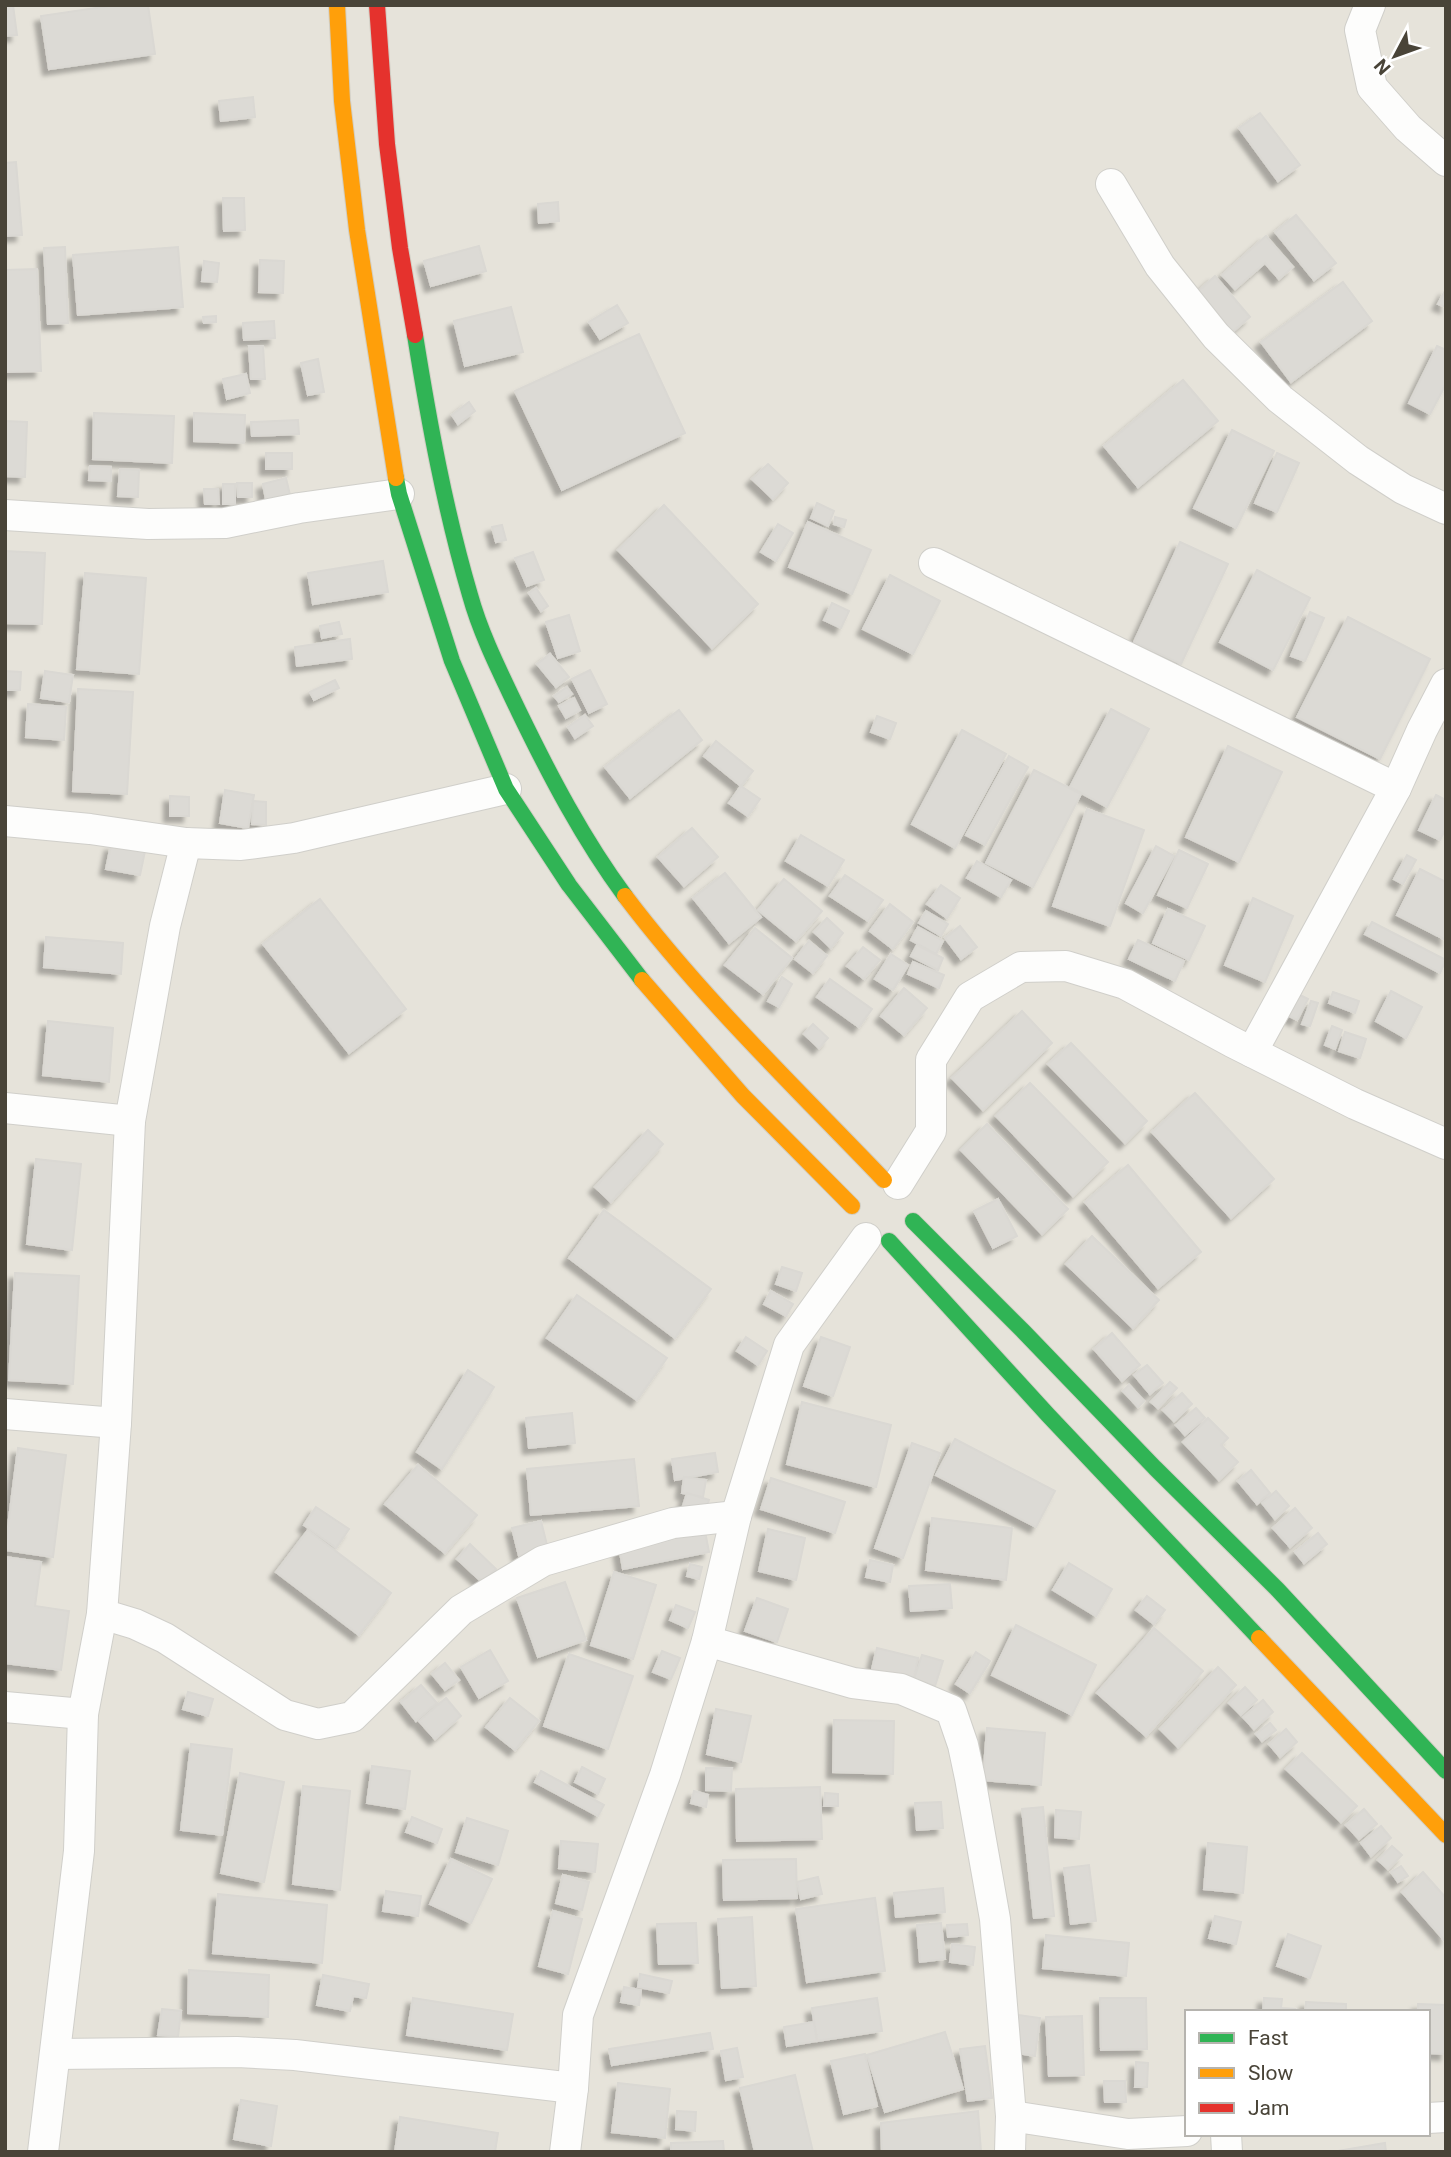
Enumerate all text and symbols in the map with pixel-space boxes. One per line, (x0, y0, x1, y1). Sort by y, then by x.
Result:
north arrow (1360, 21, 1430, 91)
text: N (1369, 54, 1396, 79)
legend (1185, 2010, 1430, 2136)
text: Fast (1248, 2026, 1289, 2050)
text: Slow (1248, 2061, 1294, 2085)
text: Jam (1248, 2096, 1289, 2120)

